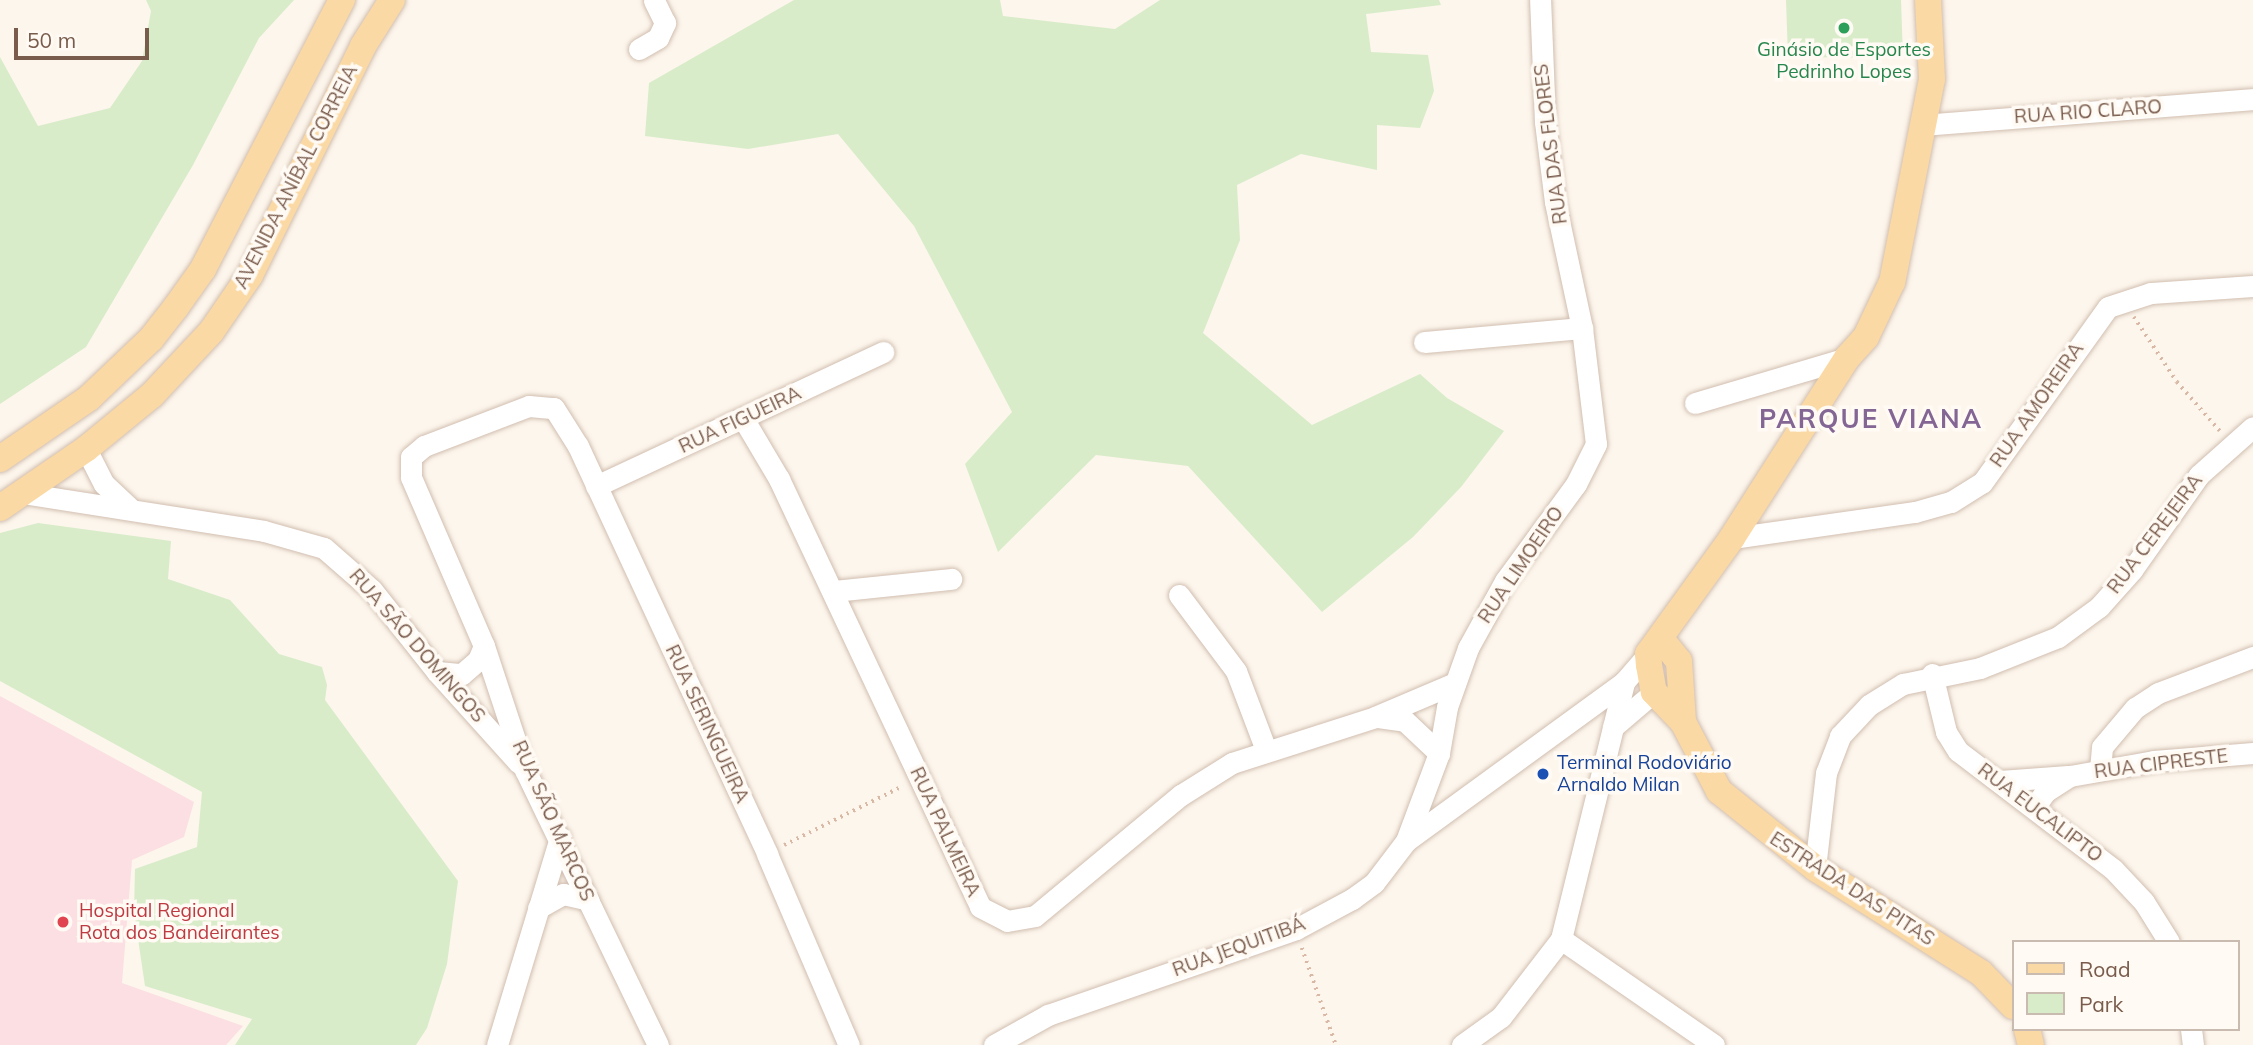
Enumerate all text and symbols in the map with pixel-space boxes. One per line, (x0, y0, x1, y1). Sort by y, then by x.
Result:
scale bar (18, 14, 152, 58)
marker: Ginásio de Esportes Pedrinho Lopes (1836, 20, 1852, 36)
text: 50 m (27, 27, 76, 53)
place label: Ginásio de Esportes Pedrinho Lopes (1757, 39, 1931, 83)
street label: AVENIDA ANÍBAL CORREIA (230, 61, 362, 293)
street label: RUA DAS FLORES (1530, 63, 1572, 225)
street label: RUA RIO CLARO (2013, 95, 2163, 129)
street label: RUA AMOREIRA (1986, 338, 2088, 472)
street label: RUA FIGUEIRA (675, 382, 805, 458)
district label: PARQUE VIANA (1760, 403, 1982, 435)
street label: RUA CEREJEIRA (2103, 470, 2207, 598)
street label: RUA LIMOEIRO (1474, 502, 1568, 628)
street label: RUA SÃO DOMINGOS (344, 565, 490, 727)
street label: RUA SERINGUEIRA (660, 641, 754, 807)
street label: RUA SÃO MARCOS (507, 737, 599, 905)
street label: RUA CIPRESTE (2093, 744, 2229, 784)
place label: Terminal Rodoviário Arnaldo Milan (1557, 752, 1732, 796)
street label: RUA EUCALIPTO (1973, 759, 2107, 867)
street label: RUA PALMEIRA (905, 764, 985, 900)
marker: Terminal Rodoviário Arnaldo Milan (1535, 766, 1551, 782)
street label: ESTRADA DAS PITAS (1766, 827, 1938, 951)
place label: Hospital Regional Rota dos Bandeirantes (79, 900, 280, 944)
marker: Hospital Regional Rota dos Bandeirantes (53, 912, 73, 932)
street label: RUA JEQUITIBÁ (1169, 912, 1309, 982)
legend (2011, 940, 2239, 1031)
text: Road (2079, 956, 2130, 982)
text: Park (2079, 991, 2123, 1017)

